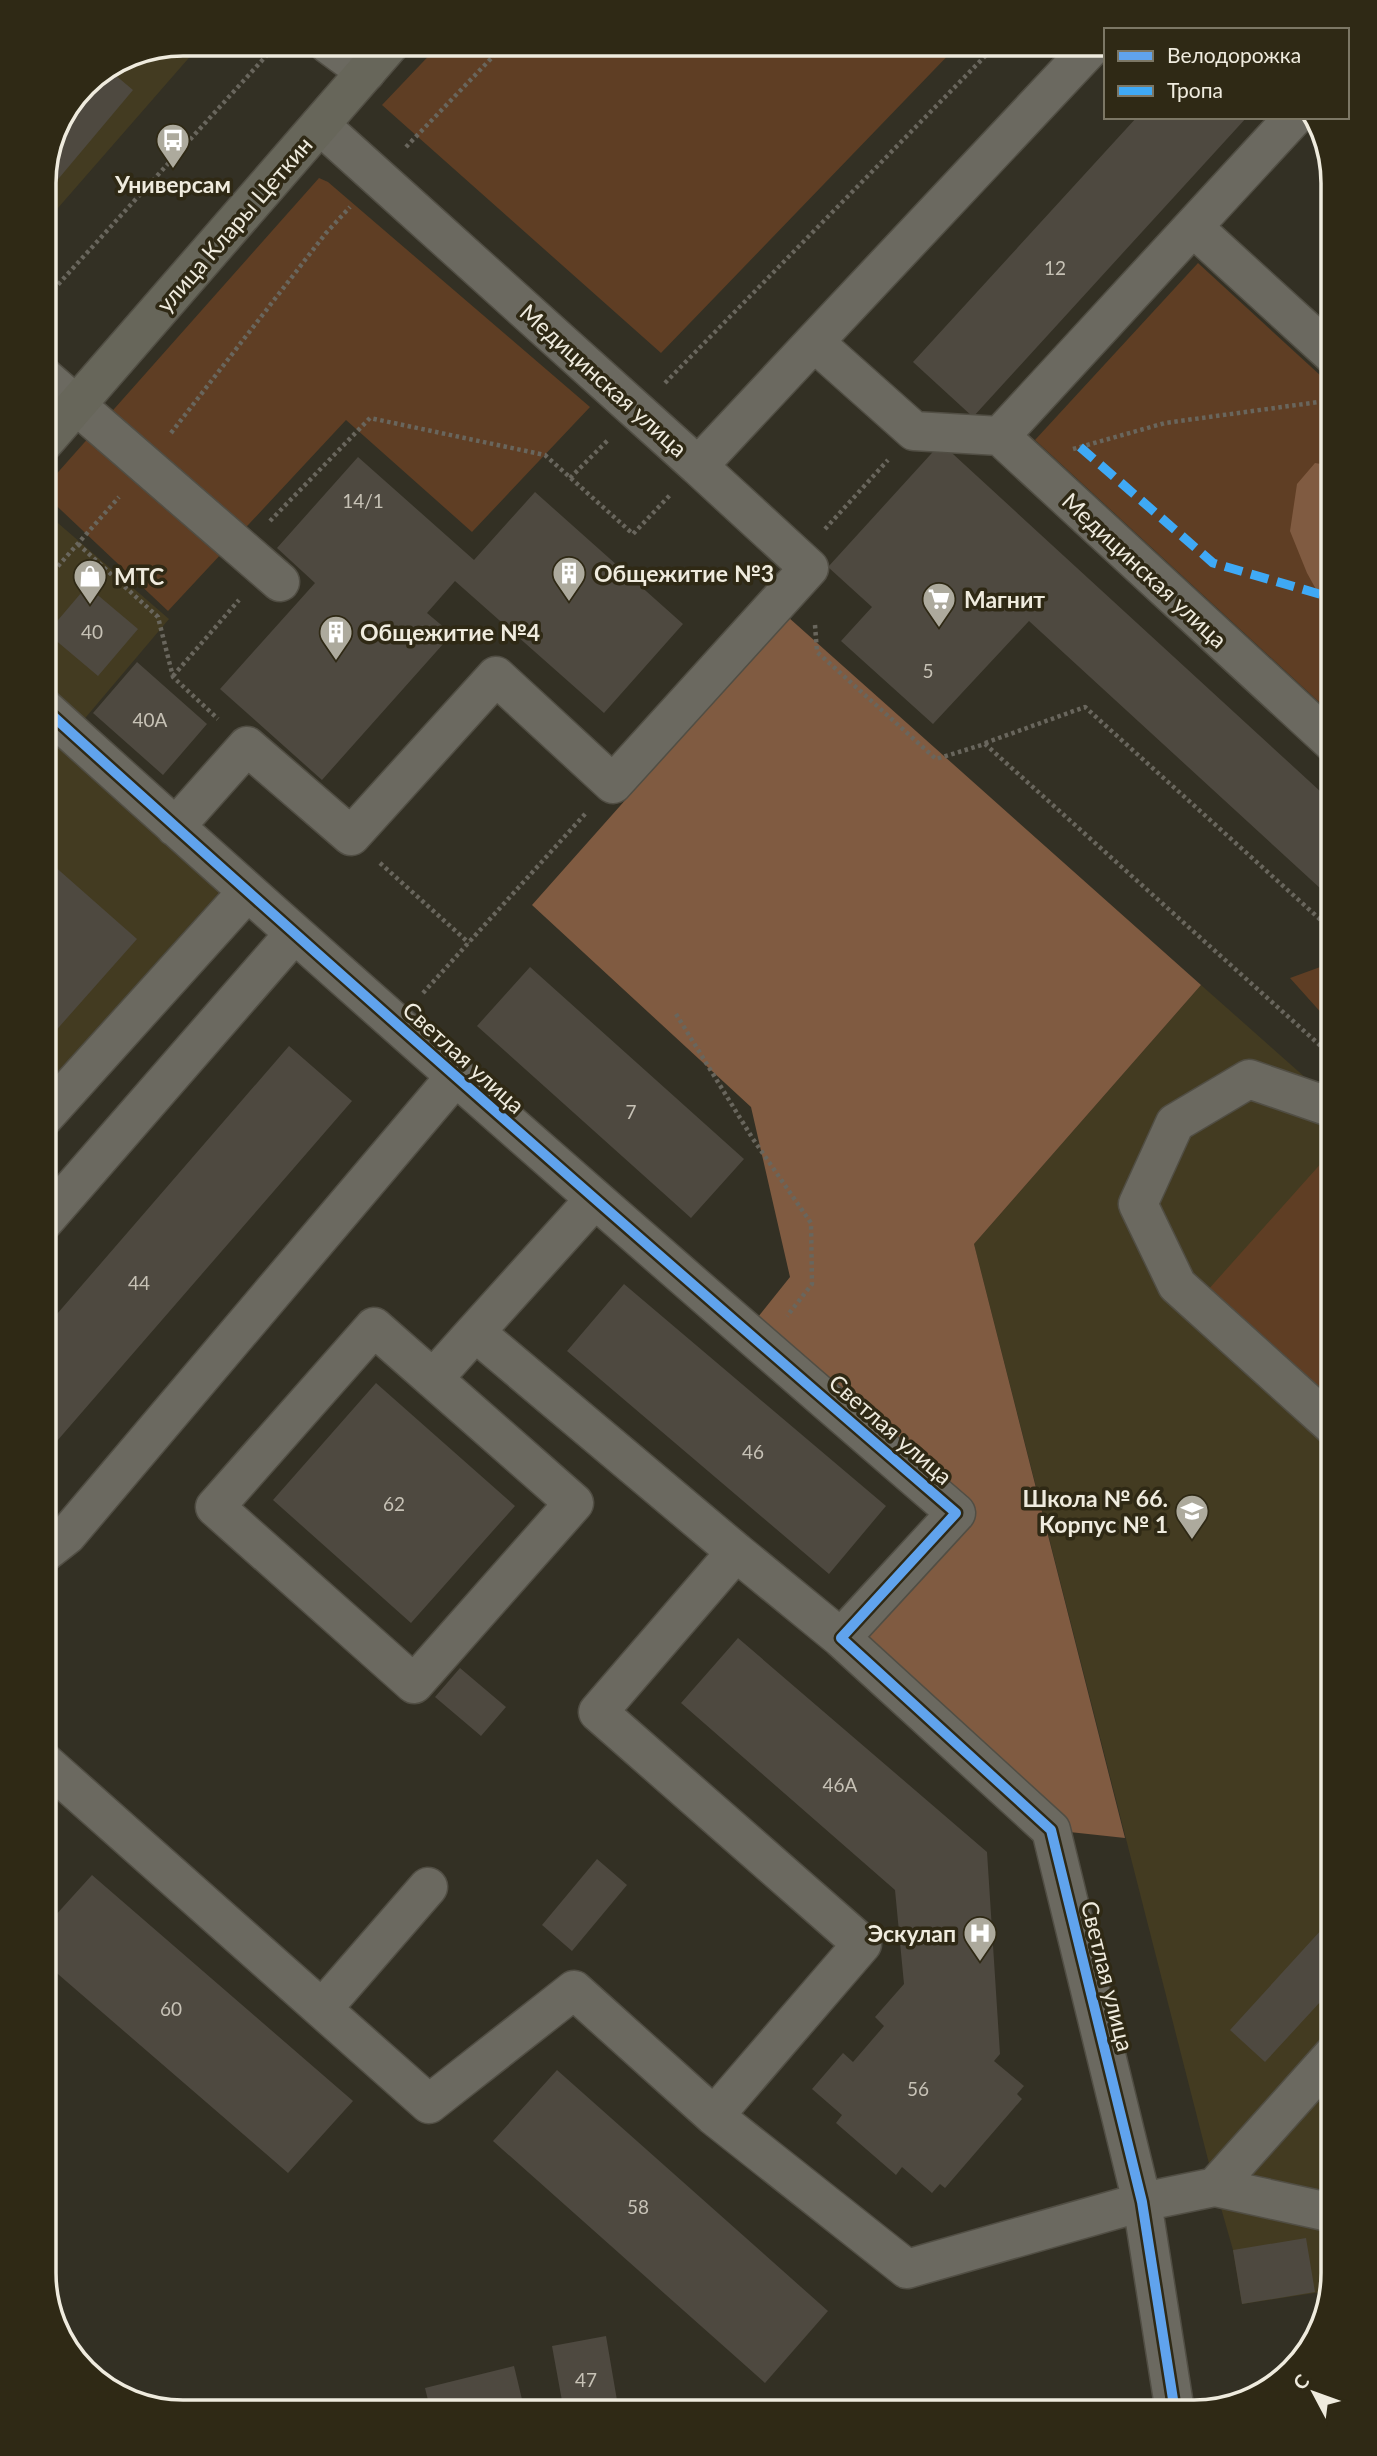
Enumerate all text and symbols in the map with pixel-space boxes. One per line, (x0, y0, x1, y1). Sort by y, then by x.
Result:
legend (1104, 28, 1349, 119)
text: Велодорожка (1167, 42, 1301, 67)
text: Тропа (1167, 77, 1223, 102)
bus stop icon: Универсам (154, 121, 192, 170)
street label: улица Клары Цеткин (150, 131, 318, 317)
place label: Универсам (114, 170, 231, 198)
house number: 12 (1044, 256, 1066, 279)
street label: Медицинская улица (515, 298, 693, 462)
street label: Медицинская улица (1057, 486, 1233, 654)
house number: 14/1 (342, 489, 384, 512)
building icon: Общежитие №3 (550, 554, 588, 603)
shop icon: МТС (71, 557, 109, 606)
place label: Общежитие №3 (594, 559, 774, 587)
place label: МТС (114, 562, 164, 590)
supermarket icon: Магнит (920, 580, 958, 629)
place label: Магнит (964, 585, 1045, 613)
building icon: Общежитие №4 (317, 613, 355, 662)
place label: Общежитие №4 (360, 618, 540, 646)
house number: 40 (81, 620, 103, 643)
house number: 5 (922, 659, 934, 682)
house number: 40А (133, 708, 168, 731)
street label: Светлая улица (397, 995, 531, 1119)
house number: 7 (625, 1100, 637, 1123)
house number: 44 (128, 1271, 150, 1294)
street label: Светлая улица (824, 1368, 958, 1490)
house number: 46 (742, 1440, 764, 1463)
place label: Школа № 66. Корпус № 1 (1022, 1484, 1168, 1538)
house number: 62 (383, 1492, 405, 1515)
school or university icon: Школа № 66. Корпус № 1 (1173, 1492, 1211, 1541)
house number: 46А (823, 1773, 858, 1796)
street label: Светлая улица (1076, 1898, 1140, 2054)
hospital icon: Эскулап (961, 1914, 999, 1963)
place label: Эскулап (868, 1919, 956, 1947)
house number: 60 (160, 1997, 182, 2020)
house number: 56 (907, 2077, 929, 2100)
house number: 58 (627, 2195, 649, 2218)
north arrow (1279, 2358, 1349, 2428)
house number: 47 (575, 2368, 597, 2391)
text: С (1288, 2369, 1314, 2394)

